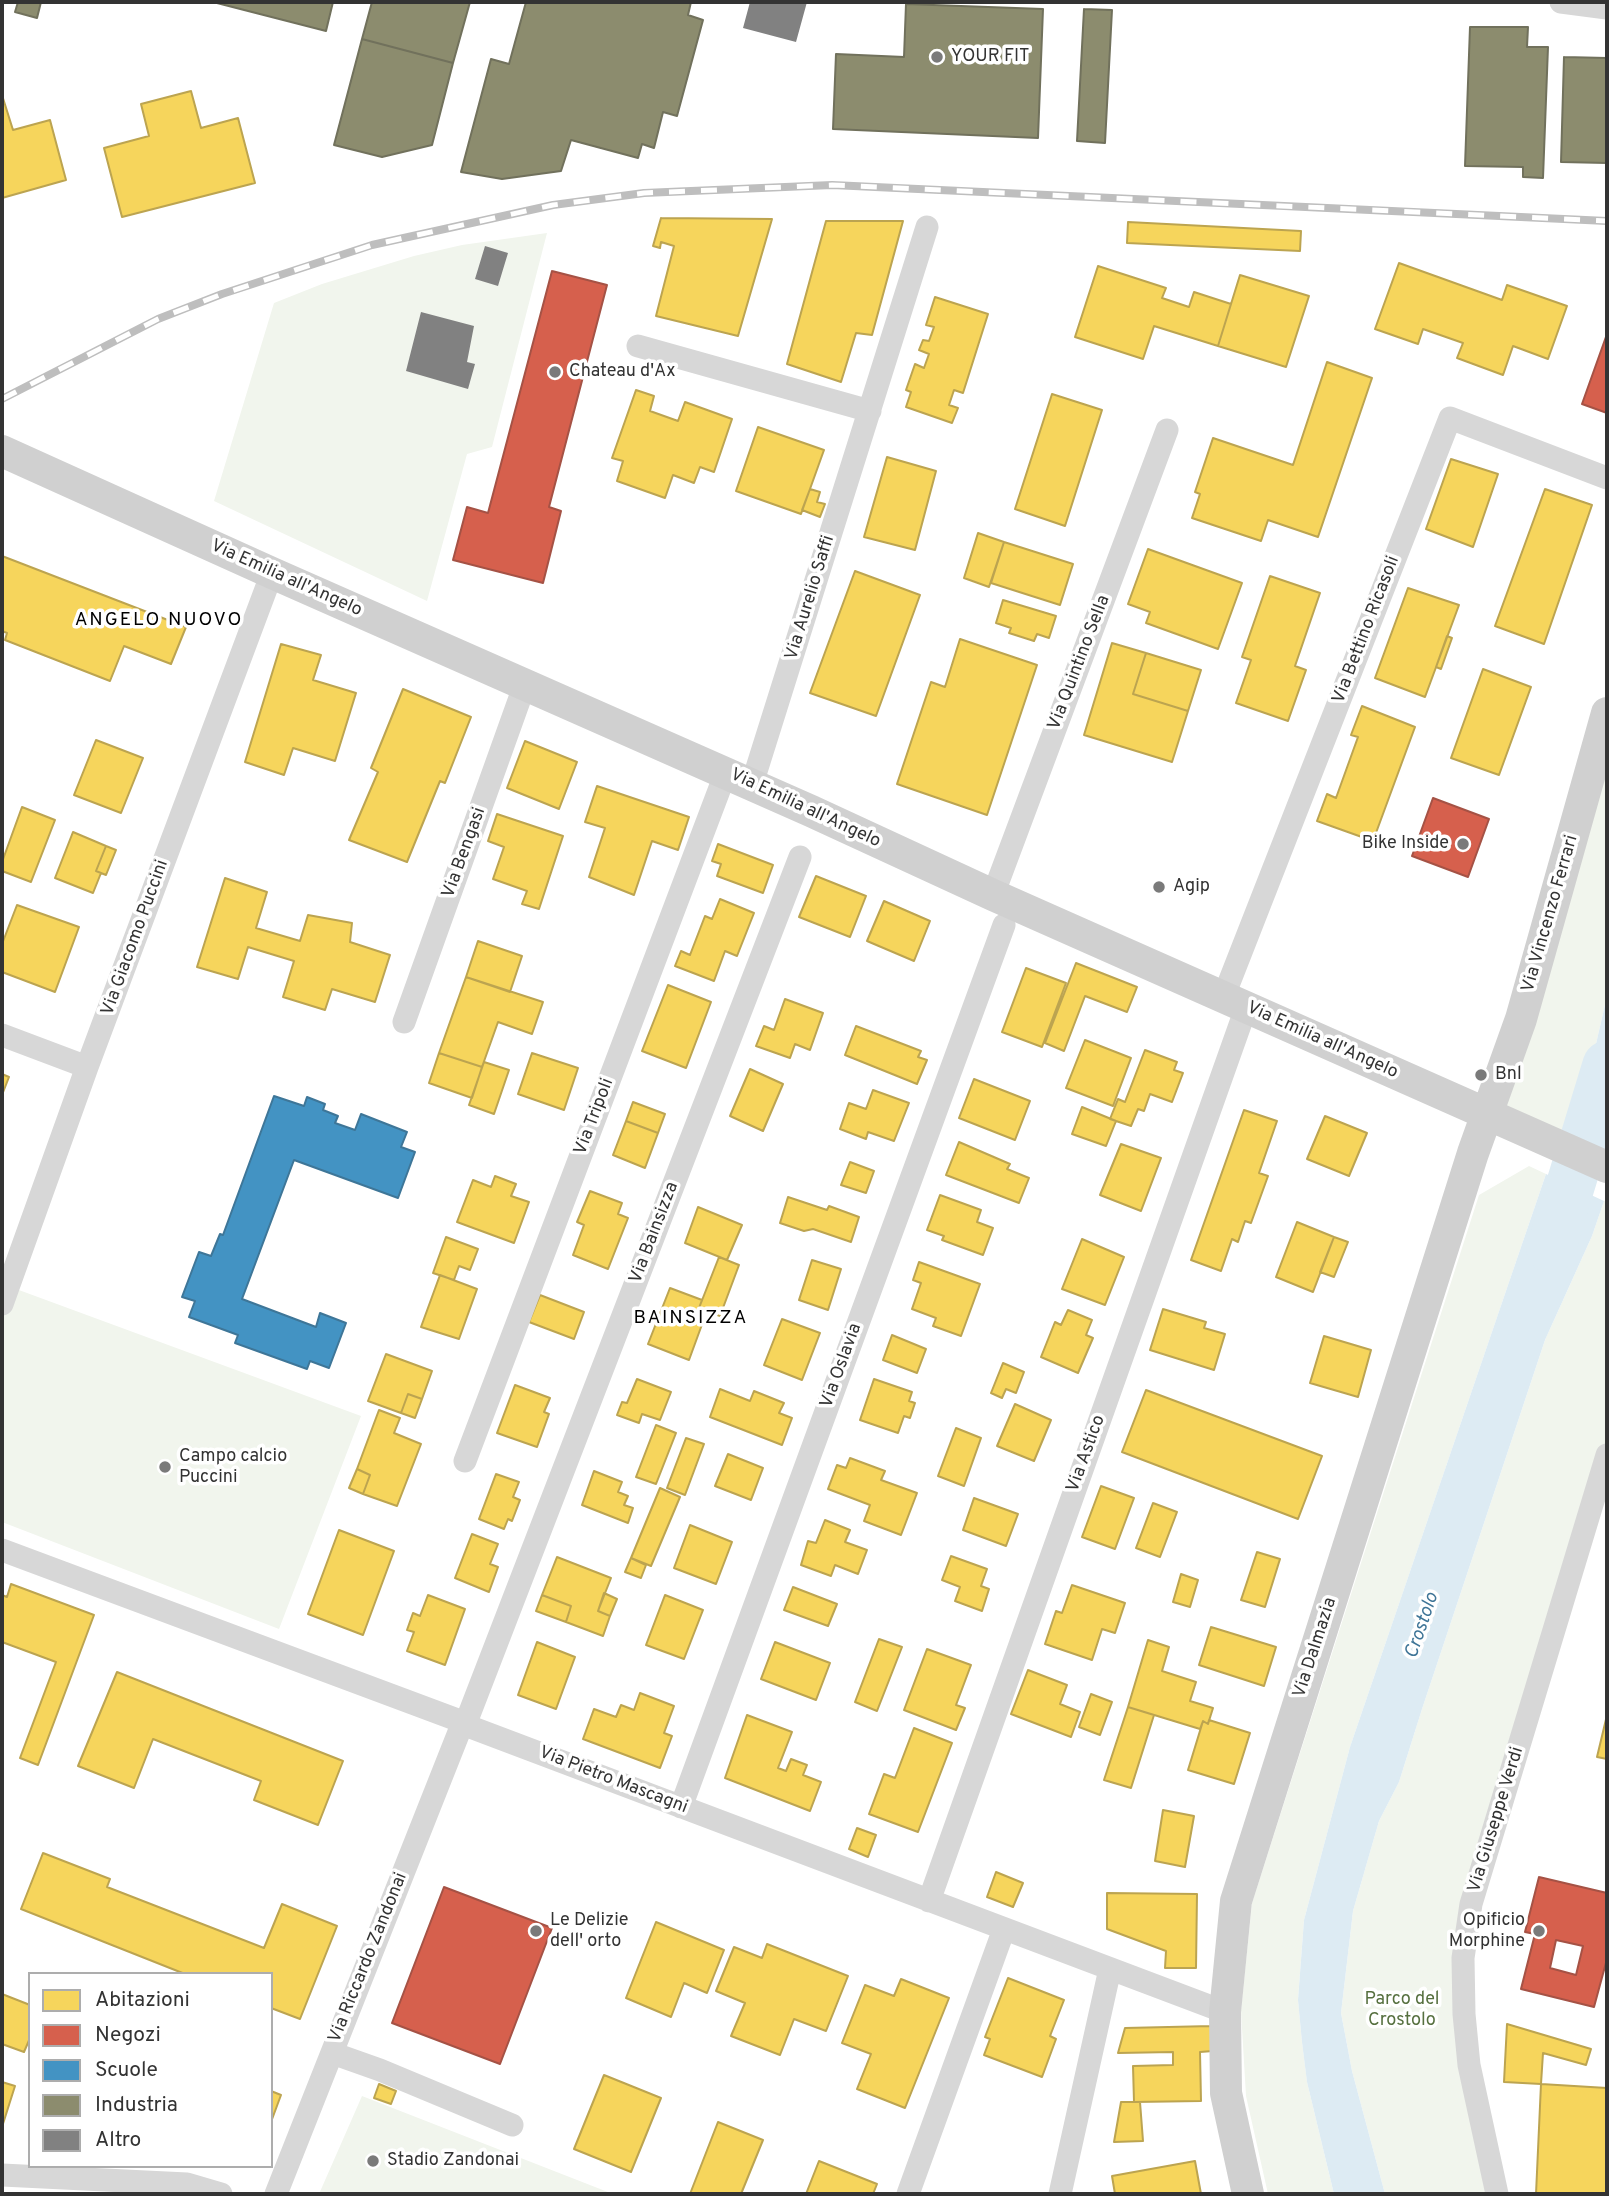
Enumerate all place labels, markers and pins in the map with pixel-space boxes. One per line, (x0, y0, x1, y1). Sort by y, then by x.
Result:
place label: YOUR FIT (951, 46, 1030, 68)
marker: YOUR FIT (929, 49, 945, 65)
place label: Chateau d'Ax (569, 361, 676, 383)
marker: Chateau d'Ax (547, 364, 563, 380)
place label: Bike Inside (1362, 833, 1449, 855)
marker: Bike Inside (1455, 836, 1471, 852)
place label: Agip (1173, 876, 1210, 898)
marker: Agip (1151, 879, 1167, 895)
place label: Bnl (1495, 1064, 1522, 1086)
marker: Bnl (1473, 1067, 1489, 1083)
place label: Campo calcio Puccini (179, 1446, 287, 1488)
marker: Campo calcio Puccini (157, 1459, 173, 1475)
place label: Le Delizie dell' orto (550, 1910, 628, 1952)
place label: Opificio Morphine (1449, 1910, 1525, 1952)
marker: Le Delizie dell' orto (528, 1923, 544, 1939)
marker: Opificio Morphine (1531, 1923, 1547, 1939)
place label: Stadio Zandonai (387, 2150, 519, 2172)
marker: Stadio Zandonai (365, 2153, 381, 2169)

